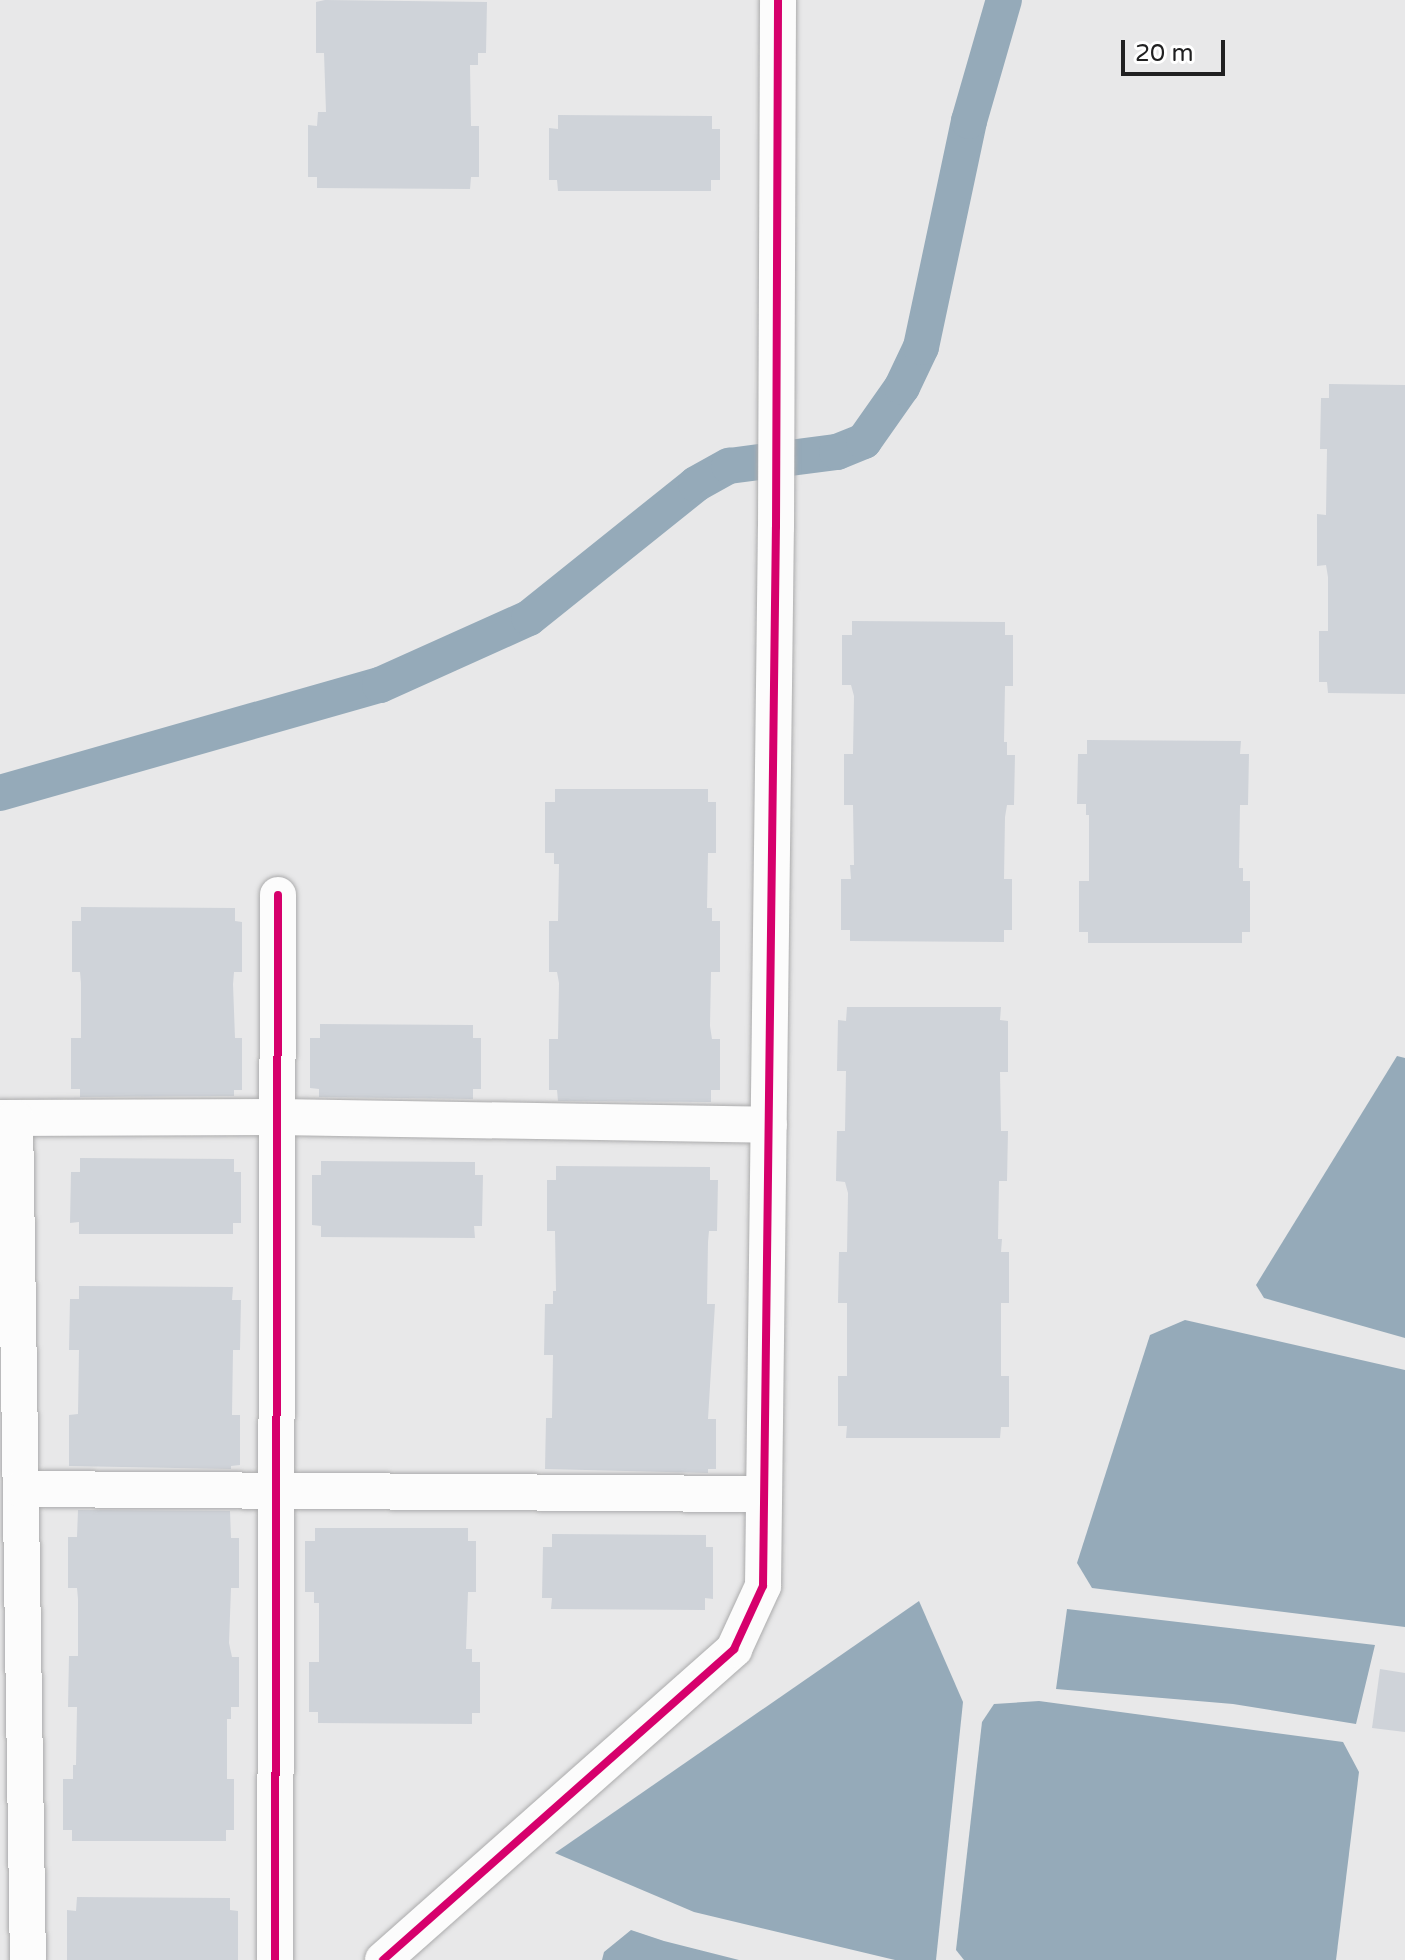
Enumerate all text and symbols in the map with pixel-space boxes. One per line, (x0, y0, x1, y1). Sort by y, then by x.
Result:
scale bar (1125, 24, 1229, 74)
text: 20 m (1135, 39, 1193, 68)

